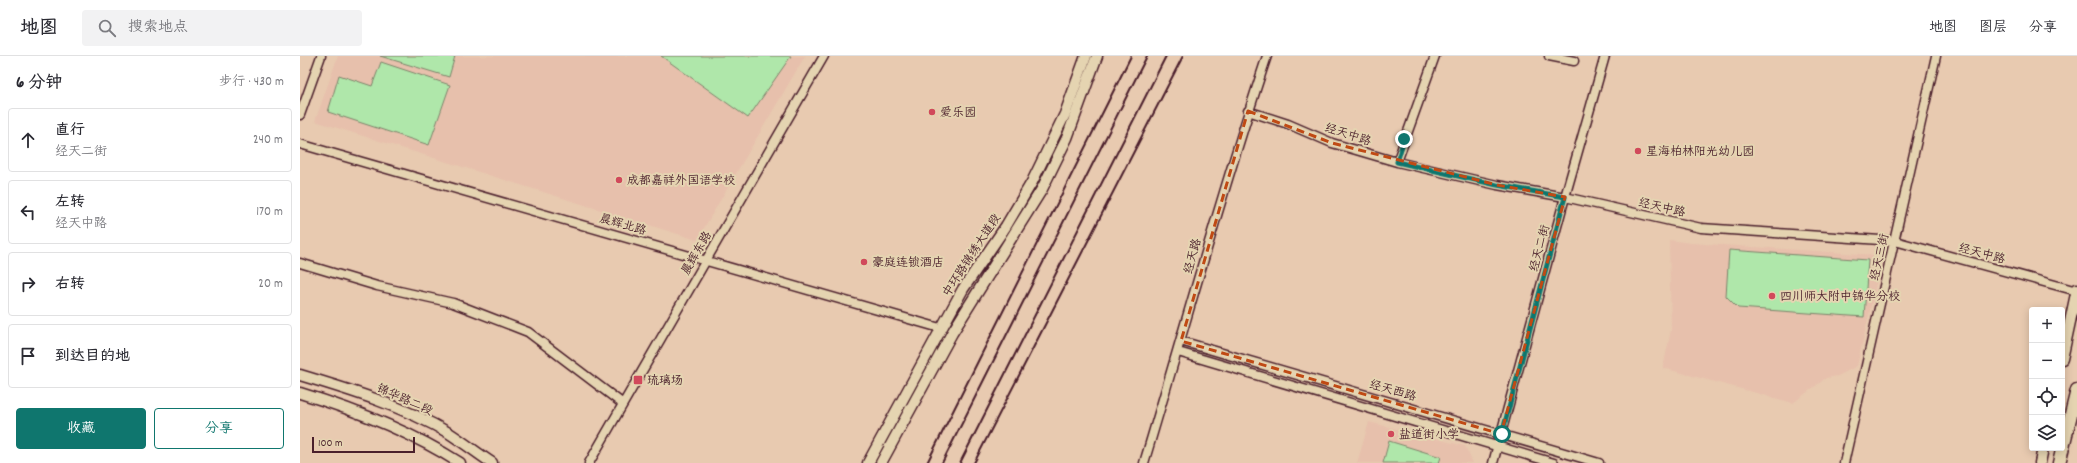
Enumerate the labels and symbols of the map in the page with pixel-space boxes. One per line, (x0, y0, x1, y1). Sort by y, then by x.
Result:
place label: 爱乐园 (940, 105, 976, 122)
marker: 爱乐园 (927, 107, 937, 117)
street label: 经天中路 (1322, 120, 1373, 151)
route end (1395, 130, 1413, 148)
place label: 星海柏林阳光幼儿园 (1646, 144, 1754, 161)
marker: 星海柏林阳光幼儿园 (1633, 146, 1643, 156)
place label: 成都嘉祥外国语学校 (627, 173, 735, 190)
marker: 成都嘉祥外国语学校 (614, 175, 624, 185)
street label: 经天中路 (1636, 195, 1687, 222)
street label: 晨辉北路 (597, 211, 648, 240)
street label: 中环路锦绣大道段 (939, 211, 1006, 301)
street label: 经天二街 (1526, 223, 1555, 274)
street label: 晨辉东路 (678, 229, 717, 279)
street label: 经天三街 (1867, 232, 1894, 283)
street label: 经天路 (1181, 237, 1206, 276)
street label: 经天中路 (1956, 240, 2007, 269)
place label: 豪庭连锁酒店 (872, 255, 944, 272)
marker: 豪庭连锁酒店 (859, 257, 869, 267)
place label: 四川师大附中锦华分校 (1780, 289, 1900, 306)
marker: 四川师大附中锦华分校 (1767, 291, 1777, 301)
place label: 琉璃场 (647, 373, 683, 390)
marker: 琉璃场 (632, 374, 644, 386)
street label: 经天西路 (1367, 377, 1418, 406)
street label: 锦华路二段 (374, 380, 435, 420)
route start (1493, 425, 1511, 443)
place label: 盐道街小学 (1399, 427, 1459, 444)
marker: 盐道街小学 (1386, 429, 1396, 439)
scale bar (312, 435, 415, 454)

